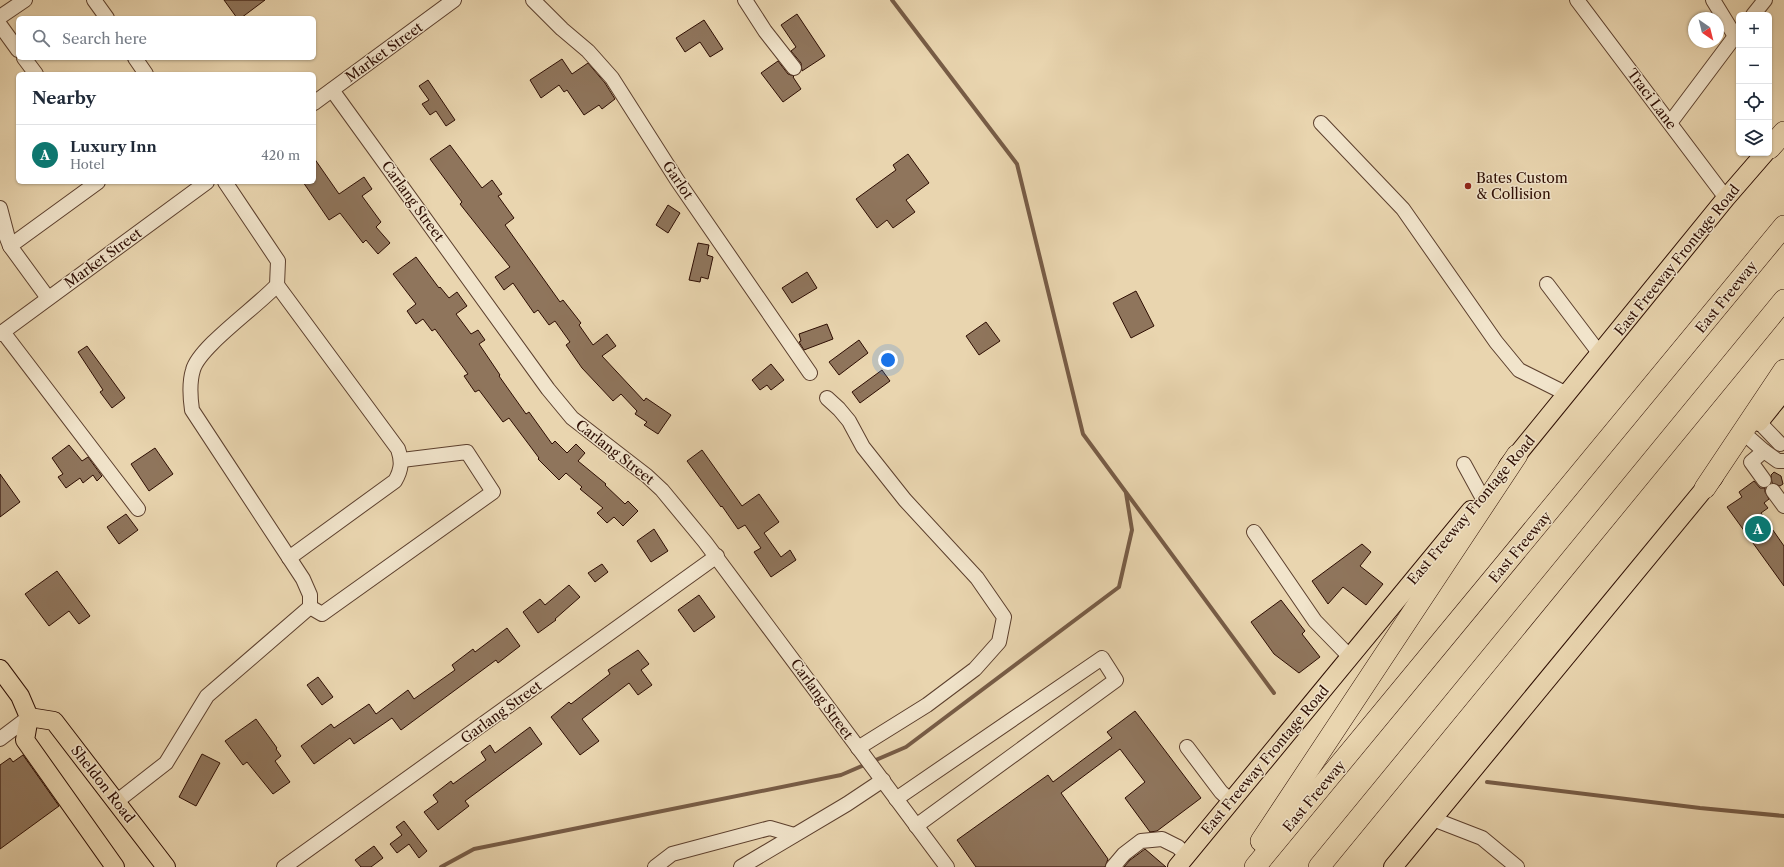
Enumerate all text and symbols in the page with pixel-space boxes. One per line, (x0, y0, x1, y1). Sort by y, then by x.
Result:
north arrow (1688, 12, 1724, 48)
map controls (1736, 12, 1772, 156)
button: + (1736, 12, 1772, 48)
search box (16, 16, 316, 60)
street label: Market Street (342, 18, 426, 86)
icon: search (30, 27, 52, 49)
text: Search here (62, 29, 147, 48)
button: − (1736, 48, 1772, 84)
street label: Traci Lane (1623, 65, 1681, 133)
button: locate (1736, 84, 1772, 120)
text: Nearby (32, 88, 96, 108)
button: layers (1736, 120, 1772, 156)
text: Luxury Inn (70, 137, 157, 156)
text: A (40, 147, 50, 163)
text: 420 m (261, 147, 300, 163)
text: Hotel (70, 156, 105, 172)
street label: Carlang Street (378, 157, 448, 245)
street label: Garlot (659, 157, 697, 203)
place label: Bates Custom & Collision (1476, 169, 1568, 203)
marker: Bates Custom & Collision (1463, 181, 1473, 191)
street label: East Freeway Frontage Road (1611, 181, 1743, 339)
street label: Market Street (61, 224, 145, 292)
street label: East Freeway (1692, 258, 1760, 336)
your location (878, 350, 898, 370)
street label: Carlang Street (572, 416, 658, 488)
street label: East Freeway Frontage Road (1404, 432, 1538, 588)
street label: East Freeway (1485, 508, 1555, 586)
pin: A (1745, 514, 1771, 544)
street label: Carlang Street (787, 655, 857, 743)
street label: Garlang Street (457, 677, 545, 747)
street label: East Freeway Frontage Road (1198, 682, 1332, 838)
street label: Sheldon Road (67, 742, 139, 827)
street label: East Freeway (1279, 757, 1349, 835)

